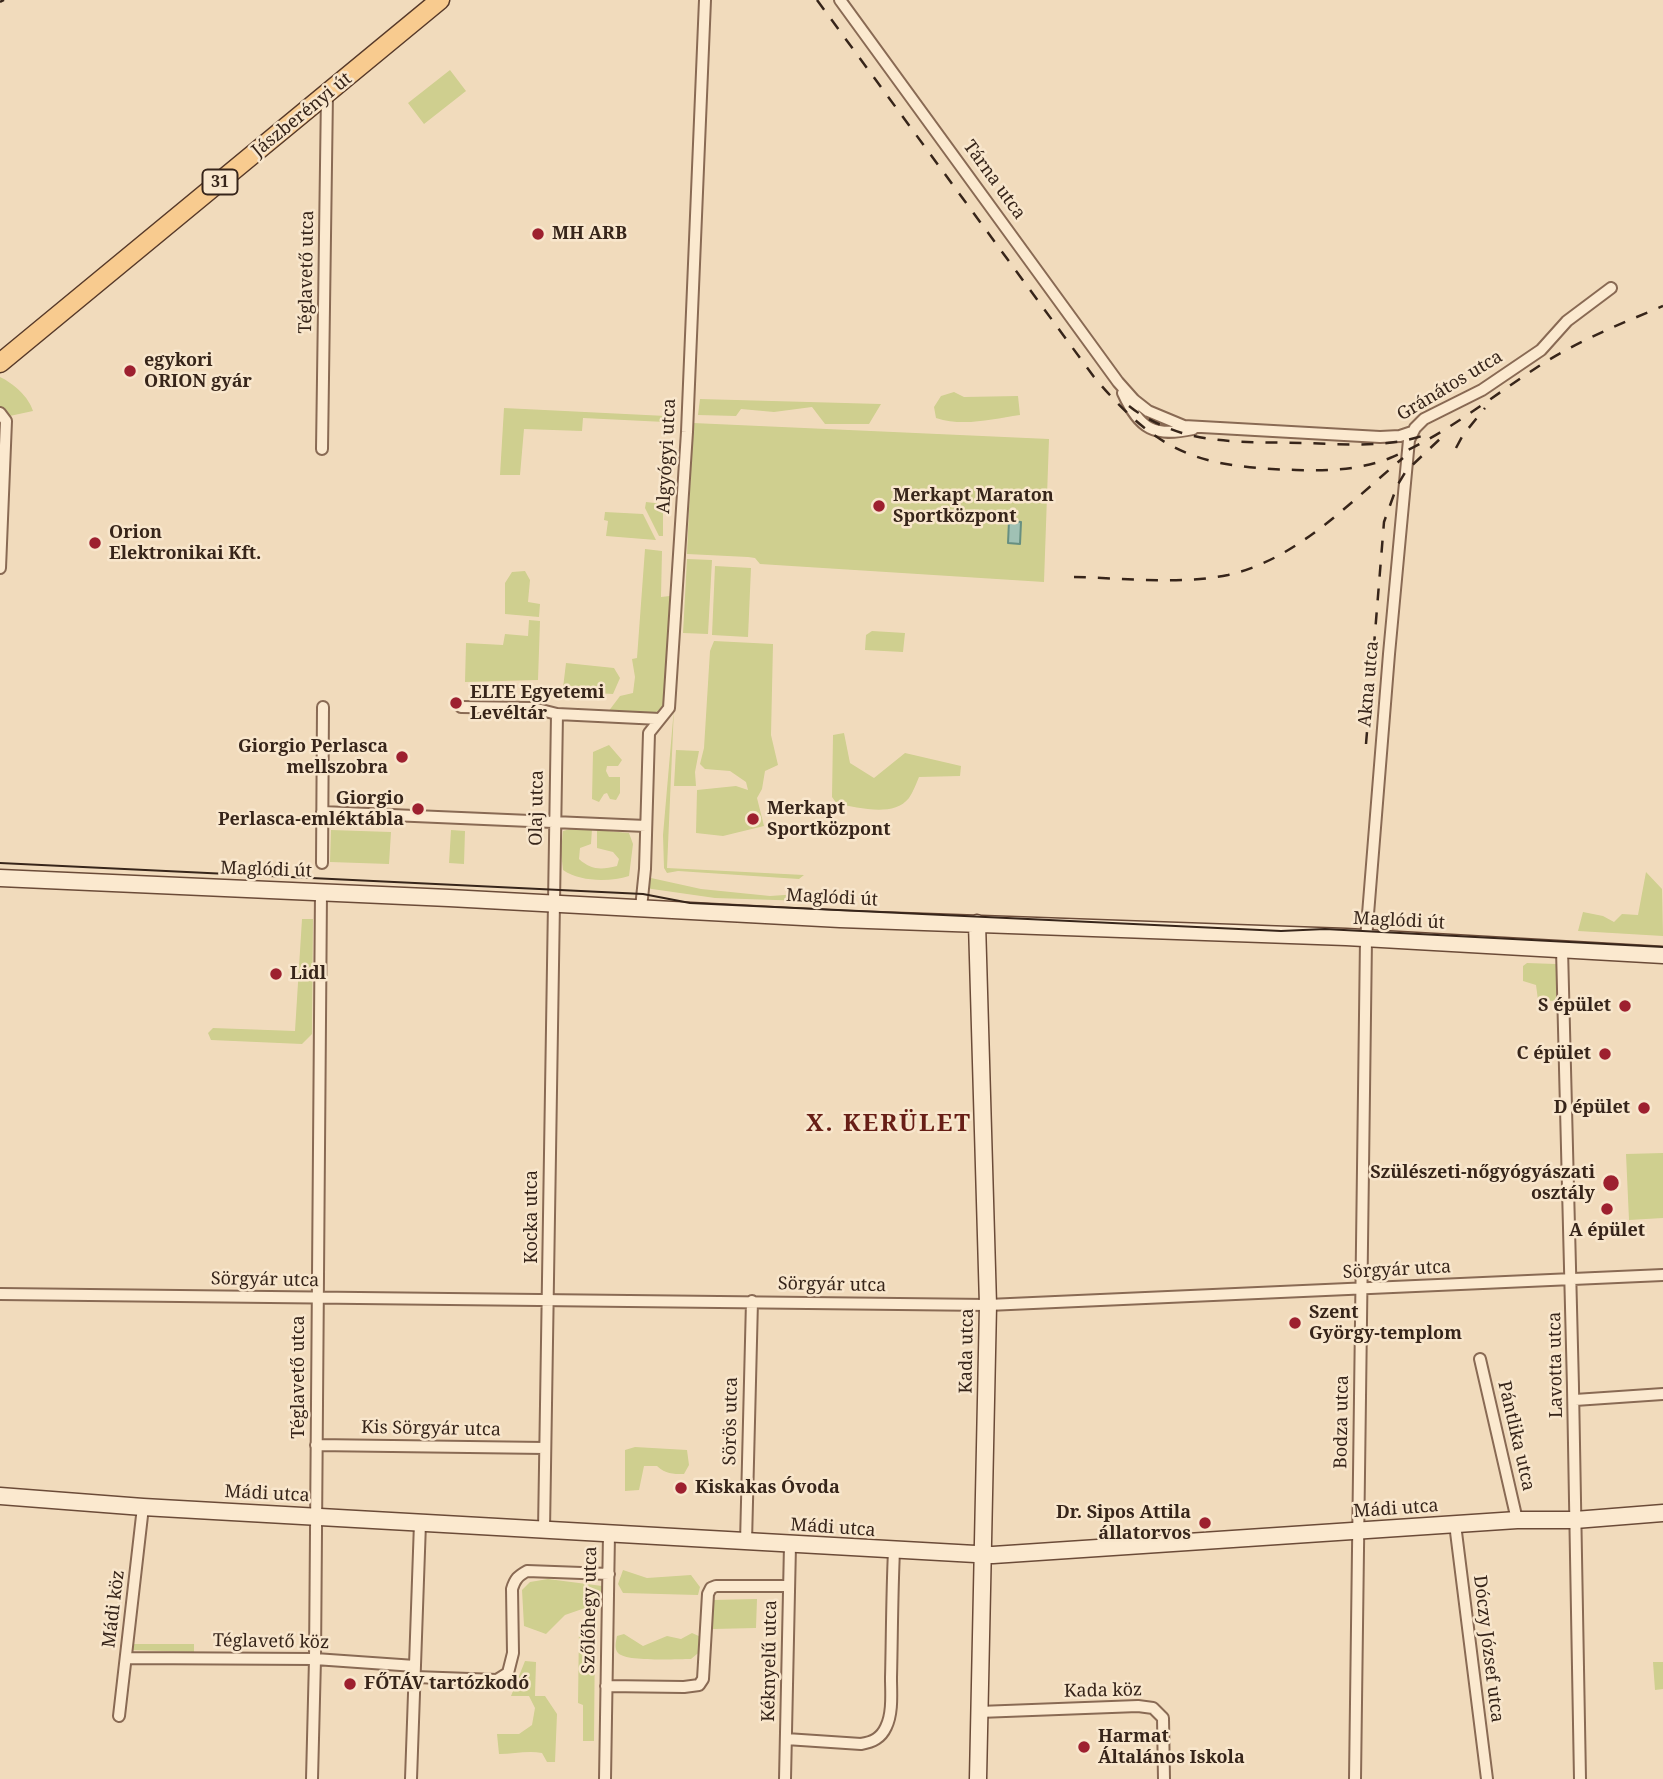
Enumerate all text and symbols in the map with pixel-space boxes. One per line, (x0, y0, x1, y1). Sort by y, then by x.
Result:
street label: Jászberényi út (248, 68, 356, 162)
street label: Tárna utca (958, 136, 1030, 224)
road number: 31 (202, 170, 238, 194)
street label: Téglavető utca (295, 210, 319, 334)
place label: MH ARB (552, 223, 627, 245)
marker: MH ARB (530, 226, 546, 242)
street label: Gránátos utca (1393, 346, 1507, 426)
place label: egykori ORION gyár (144, 350, 252, 392)
marker: egykori ORION gyár (122, 363, 138, 379)
street label: Algyógyi utca (653, 398, 681, 514)
place label: Merkapt Maraton Sportközpont (893, 485, 1054, 528)
marker: Merkapt Maraton Sportközpont (871, 498, 887, 514)
place label: Orion Elektronikai Kft. (109, 522, 261, 564)
marker: Orion Elektronikai Kft. (87, 535, 103, 551)
street label: Akna utca (1354, 640, 1384, 728)
place label: ELTE Egyetemi Levéltár (470, 682, 605, 724)
marker: ELTE Egyetemi Levéltár (448, 695, 464, 711)
place label: Giorgio Perlasca mellszobra (238, 736, 388, 778)
marker: Giorgio Perlasca mellszobra (394, 749, 410, 765)
street label: Olaj utca (526, 770, 548, 846)
place label: Giorgio Perlasca-emléktábla (218, 788, 404, 830)
place label: Merkapt Sportközpont (767, 798, 890, 840)
marker: Giorgio Perlasca-emléktábla (410, 801, 426, 817)
marker: Merkapt Sportközpont (745, 811, 761, 827)
street label: Maglódi út (220, 858, 312, 882)
street label: Maglódi út (786, 885, 878, 911)
street label: Maglódi út (1353, 908, 1445, 934)
place label: Lidl (290, 963, 326, 985)
marker: Lidl (268, 966, 284, 982)
place label: S épület (1538, 995, 1611, 1017)
marker: S épület (1617, 998, 1633, 1014)
place label: C épület (1516, 1043, 1591, 1065)
marker: C épület (1597, 1046, 1613, 1062)
place label: D épület (1554, 1097, 1630, 1119)
marker: D épület (1636, 1100, 1652, 1116)
district label: X. KERÜLET (807, 1110, 971, 1138)
place label: Szülészeti-nőgyógyászati osztály (1370, 1162, 1595, 1204)
street label: Kocka utca (521, 1170, 543, 1264)
marker: Szülészeti-nőgyógyászati osztály (1601, 1173, 1621, 1193)
marker: A épület (1599, 1201, 1615, 1217)
place label: A épület (1569, 1220, 1645, 1242)
street label: Sörgyár utca (1342, 1256, 1452, 1284)
street label: Sörgyár utca (211, 1268, 319, 1292)
street label: Sörgyár utca (778, 1273, 886, 1297)
place label: Szent György-templom (1309, 1302, 1462, 1344)
street label: Kada utca (955, 1308, 979, 1394)
street label: Lavotta utca (1544, 1312, 1568, 1418)
street label: Téglavető utca (288, 1315, 310, 1439)
marker: Szent György-templom (1287, 1315, 1303, 1331)
street label: Bodza utca (1330, 1375, 1354, 1469)
street label: Sörös utca (719, 1377, 743, 1465)
street label: Pántlika utca (1493, 1379, 1539, 1493)
street label: Kis Sörgyár utca (361, 1417, 501, 1441)
place label: Kiskakas Óvoda (695, 1477, 840, 1499)
marker: Kiskakas Óvoda (673, 1480, 689, 1496)
street label: Mádi utca (224, 1481, 310, 1507)
street label: Mádi utca (1353, 1495, 1439, 1523)
place label: Dr. Sipos Attila állatorvos (1056, 1502, 1191, 1544)
street label: Mádi utca (790, 1514, 876, 1542)
marker: Dr. Sipos Attila állatorvos (1197, 1515, 1213, 1531)
street label: Szőlőhegy utca (578, 1546, 602, 1674)
street label: Mádi köz (99, 1569, 129, 1649)
street label: Dóczy József utca (1468, 1574, 1508, 1724)
street label: Kéknyelű utca (758, 1600, 782, 1722)
street label: Téglavető köz (213, 1630, 329, 1654)
place label: FŐTÁV tartózkodó (364, 1673, 529, 1695)
marker: FŐTÁV tartózkodó (342, 1676, 358, 1692)
street label: Kada köz (1064, 1680, 1142, 1702)
place label: Harmat Általános Iskola (1098, 1726, 1245, 1768)
marker: Harmat Általános Iskola (1076, 1739, 1092, 1755)

